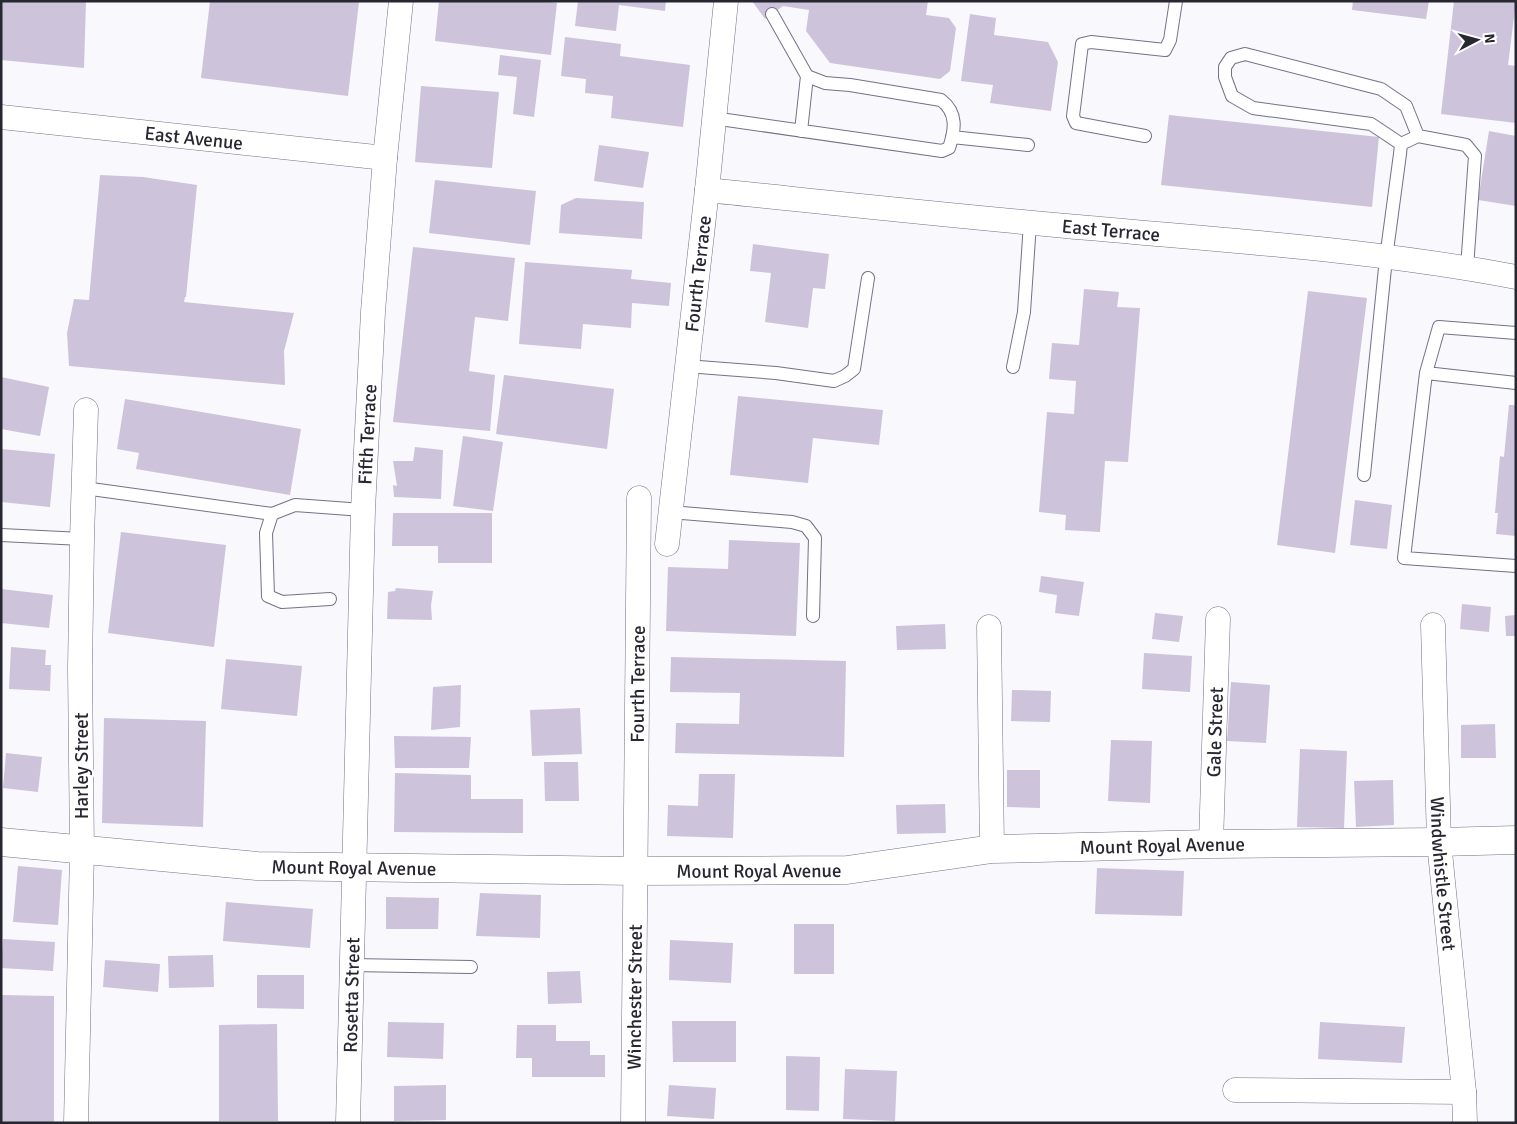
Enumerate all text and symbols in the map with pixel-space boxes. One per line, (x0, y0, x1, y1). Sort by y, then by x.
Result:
north arrow (1452, 15, 1502, 65)
text: N (1480, 33, 1498, 44)
street label: East Avenue (143, 121, 244, 156)
street label: Fourth Terrace (680, 214, 717, 333)
street label: East Terrace (1061, 215, 1161, 247)
street label: Fifth Terrace (353, 383, 382, 485)
street label: Fourth Terrace (626, 625, 651, 743)
street label: Gale Street (1202, 686, 1229, 778)
street label: Harley Street (70, 712, 94, 819)
street label: Windwhistle Street (1425, 796, 1461, 952)
street label: Mount Royal Avenue (1079, 833, 1245, 860)
street label: Mount Royal Avenue (271, 855, 437, 881)
street label: Mount Royal Avenue (676, 859, 841, 884)
street label: Winchester Street (623, 924, 648, 1070)
street label: Rosetta Street (339, 937, 366, 1053)

